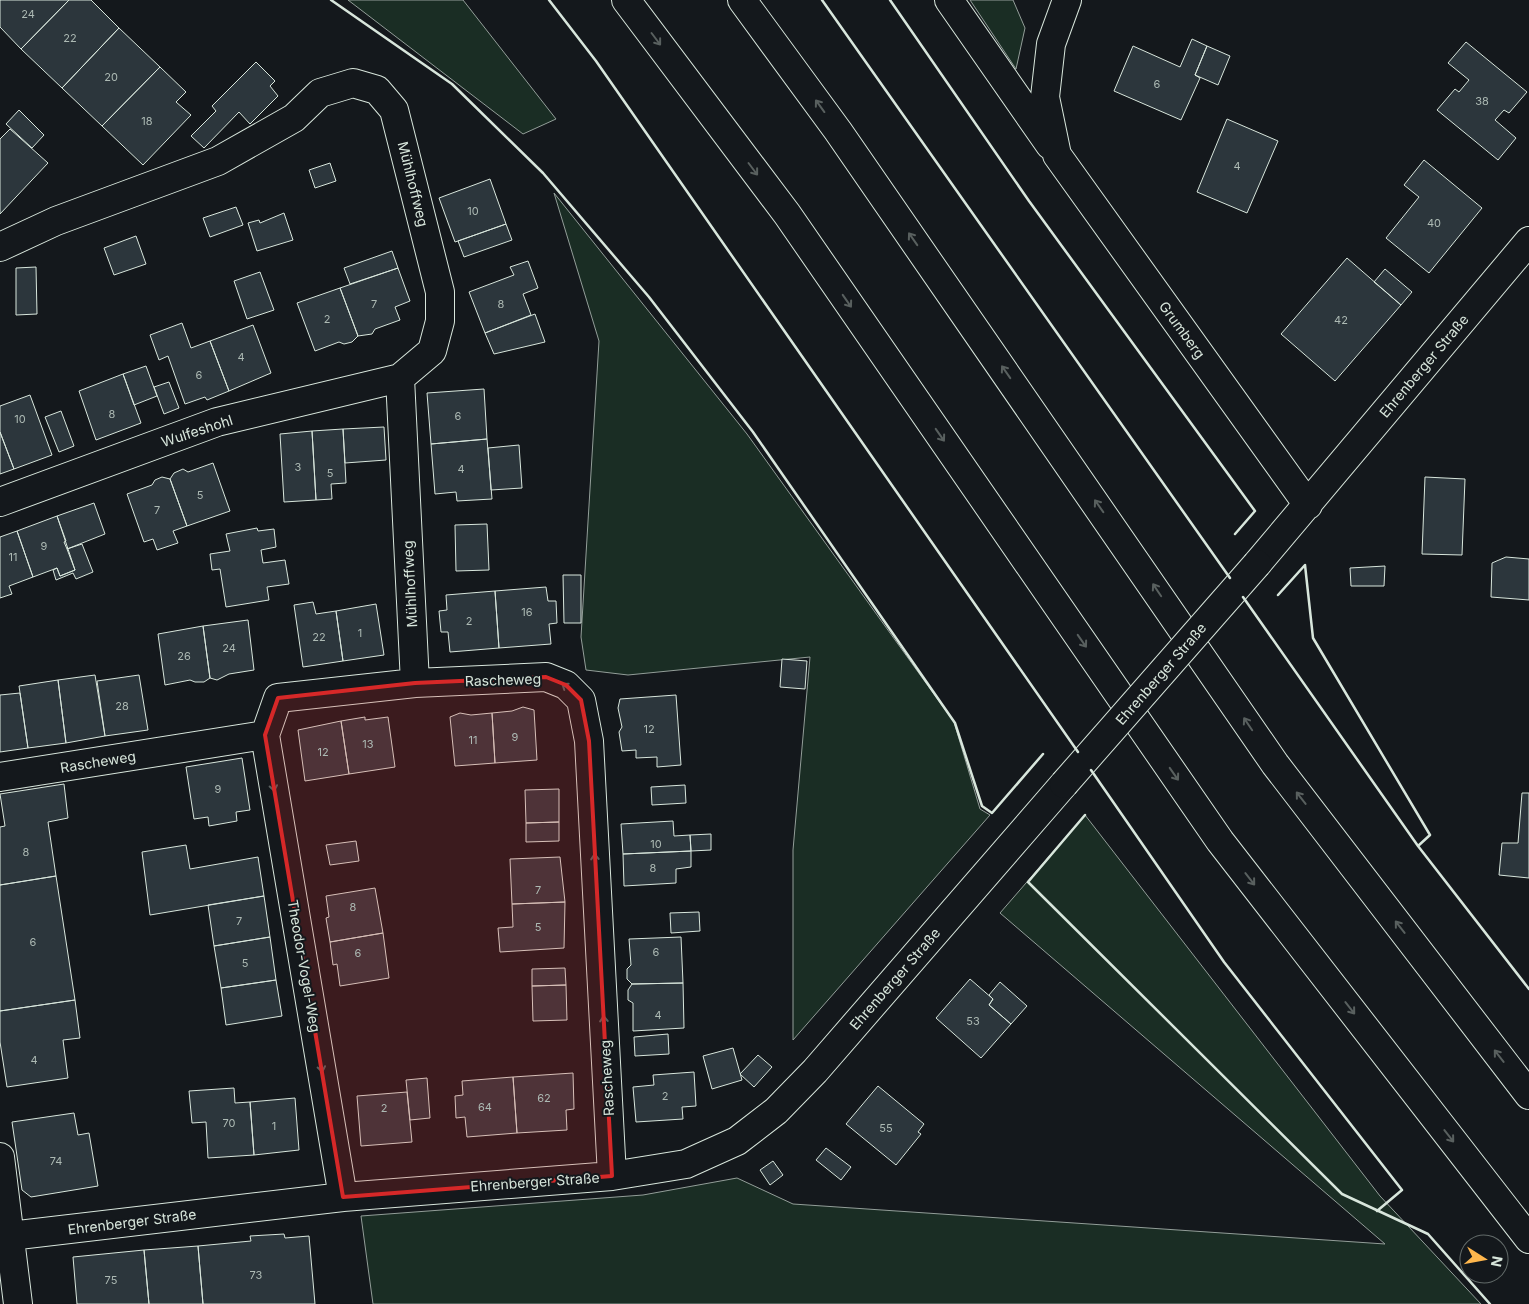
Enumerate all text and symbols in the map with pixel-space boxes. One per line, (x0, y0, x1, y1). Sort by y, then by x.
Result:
house number: 24 (21, 7, 35, 21)
house number: 22 (63, 31, 77, 45)
one-way arrow (650, 32, 661, 45)
house number: 20 (104, 70, 118, 84)
house number: 6 (1154, 77, 1161, 91)
house number: 38 (1475, 94, 1489, 108)
one-way arrow (815, 99, 825, 113)
house number: 18 (141, 114, 153, 128)
street label: Mühlhoffweg (395, 139, 432, 228)
house number: 4 (1233, 159, 1241, 173)
one-way arrow (748, 162, 759, 175)
house number: 10 (467, 204, 479, 218)
house number: 40 (1427, 216, 1441, 230)
one-way arrow (908, 232, 918, 246)
one-way arrow (842, 294, 852, 308)
house number: 7 (371, 297, 377, 311)
house number: 8 (498, 297, 505, 311)
street label: Grumberg (1156, 298, 1209, 362)
street label: Ehrenberger Straße (1376, 311, 1472, 421)
house number: 2 (324, 312, 330, 326)
house number: 42 (1334, 313, 1348, 327)
house number: 4 (237, 350, 245, 364)
one-way arrow (1001, 365, 1011, 379)
house number: 6 (196, 368, 203, 382)
house number: 8 (109, 407, 116, 421)
house number: 6 (455, 409, 462, 423)
street label: Wulfeshohl (159, 411, 235, 450)
house number: 10 (14, 412, 26, 426)
one-way arrow (935, 428, 945, 442)
house number: 3 (295, 460, 302, 474)
house number: 4 (457, 462, 465, 476)
house number: 5 (327, 466, 334, 480)
house number: 5 (197, 488, 204, 502)
one-way arrow (1094, 499, 1104, 513)
house number: 7 (154, 503, 160, 517)
house number: 9 (41, 539, 48, 553)
street label: Mühlhoffweg (399, 540, 420, 628)
house number: 11 (9, 550, 17, 564)
one-way arrow (1151, 583, 1161, 597)
house number: 16 (521, 605, 533, 619)
house number: 2 (466, 614, 472, 628)
street label: Ehrenberger Straße (1112, 619, 1209, 728)
house number: 1 (358, 626, 362, 640)
house number: 22 (312, 630, 326, 644)
one-way arrow (1077, 633, 1087, 647)
house number: 24 (222, 641, 236, 655)
house number: 26 (177, 649, 191, 663)
street label: Rascheweg (465, 670, 541, 689)
one-way arrow (561, 683, 575, 693)
house number: 28 (115, 699, 129, 713)
one-way arrow (1243, 717, 1253, 731)
house number: 12 (643, 722, 655, 736)
house number: 9 (512, 730, 519, 744)
house number: 11 (469, 733, 477, 747)
house number: 13 (362, 737, 374, 751)
house number: 12 (317, 745, 329, 759)
street label: Rascheweg (59, 747, 137, 776)
one-way arrow (1169, 767, 1179, 781)
one-way arrow (269, 775, 279, 791)
house number: 9 (215, 782, 222, 796)
one-way arrow (1296, 792, 1307, 805)
house number: 10 (650, 837, 662, 851)
house number: 8 (23, 845, 30, 859)
one-way arrow (591, 853, 600, 869)
house number: 8 (650, 861, 657, 875)
one-way arrow (1245, 873, 1256, 886)
house number: 7 (535, 883, 541, 897)
street label: Theodor-Vogel-Weg (284, 898, 325, 1034)
house number: 8 (350, 900, 357, 914)
house number: 7 (236, 914, 242, 928)
house number: 5 (535, 920, 542, 934)
one-way arrow (1395, 921, 1406, 934)
street label: Ehrenberger Straße (846, 924, 943, 1033)
house number: 6 (30, 935, 37, 949)
house number: 6 (653, 945, 660, 959)
house number: 6 (355, 946, 362, 960)
house number: 5 (242, 956, 249, 970)
one-way arrow (1344, 1001, 1355, 1014)
house number: 4 (654, 1008, 662, 1022)
house number: 53 (966, 1014, 980, 1028)
one-way arrow (600, 1015, 609, 1031)
street label: Rascheweg (596, 1039, 617, 1117)
one-way arrow (1494, 1050, 1505, 1063)
house number: 4 (30, 1053, 38, 1067)
one-way arrow (316, 1056, 326, 1072)
house number: 2 (662, 1089, 668, 1103)
house number: 62 (537, 1091, 551, 1105)
house number: 64 (478, 1100, 492, 1114)
house number: 2 (381, 1101, 387, 1115)
house number: 70 (223, 1116, 236, 1130)
house number: 1 (272, 1119, 276, 1133)
house number: 55 (879, 1121, 893, 1135)
one-way arrow (1444, 1129, 1455, 1142)
house number: 74 (50, 1154, 62, 1168)
street label: Ehrenberger Straße (470, 1169, 600, 1194)
street label: Ehrenberger Straße (67, 1205, 197, 1238)
north arrow (1459, 1234, 1509, 1284)
text: N (1488, 1255, 1507, 1268)
house number: 73 (250, 1268, 263, 1282)
house number: 75 (105, 1273, 118, 1287)

